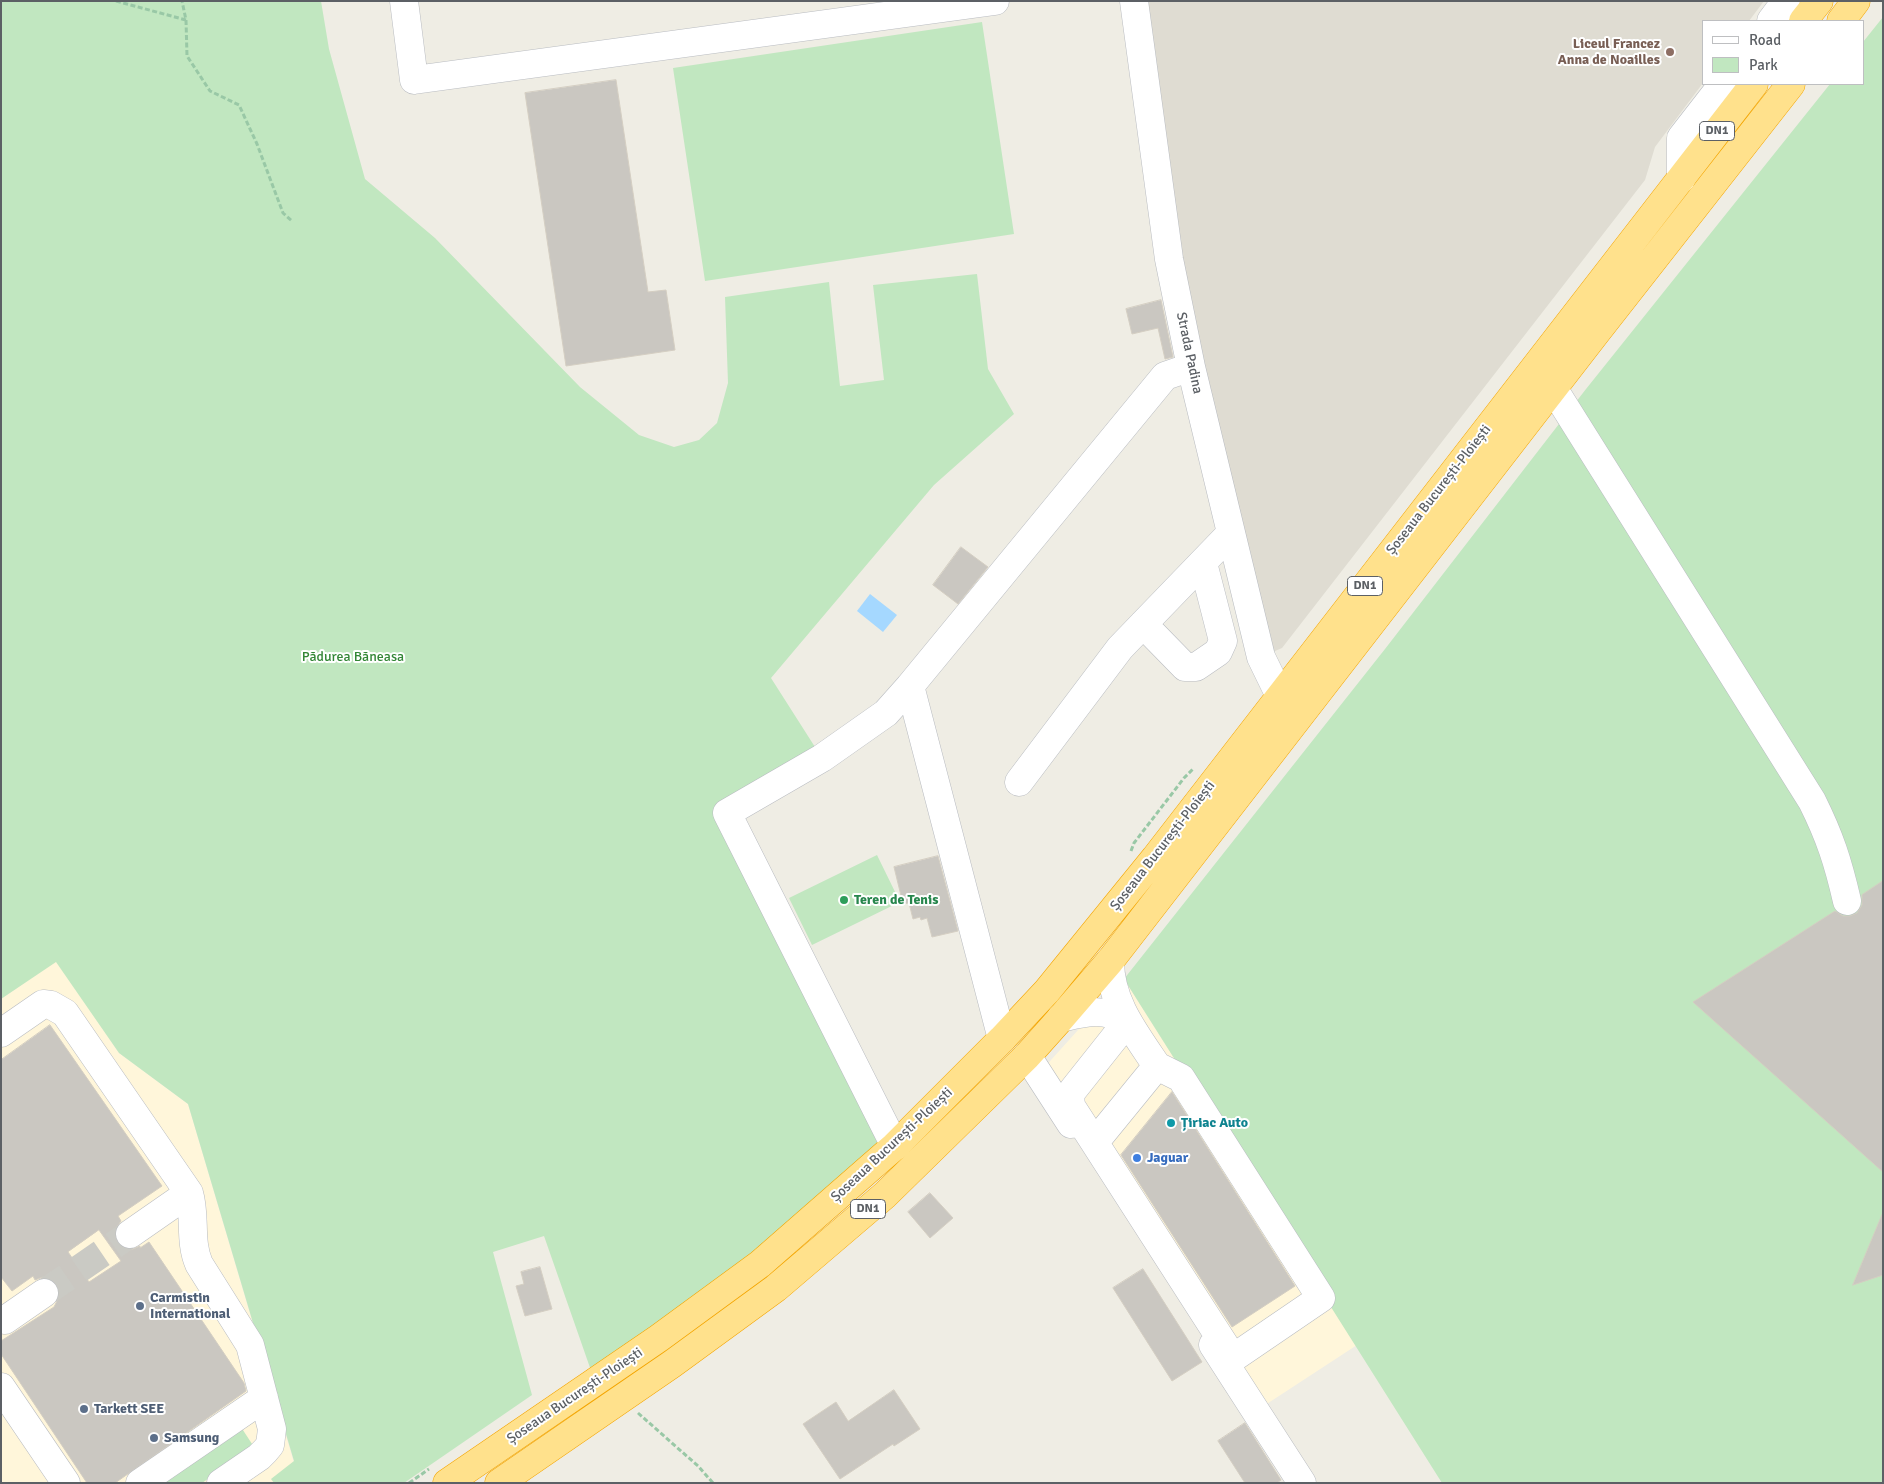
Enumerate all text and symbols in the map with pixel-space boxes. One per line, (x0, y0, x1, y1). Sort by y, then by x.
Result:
legend (1702, 20, 1864, 85)
text: Road (1749, 31, 1781, 49)
place label: Liceul Francez Anna de Noailles (1558, 36, 1660, 68)
marker: Liceul Francez Anna de Noailles (1664, 46, 1676, 58)
text: Park (1749, 56, 1778, 74)
road number: DN1 (1700, 122, 1734, 140)
street label: Strada Padina (1172, 311, 1206, 395)
street label: Șoseaua București-Ploiești (1383, 422, 1495, 558)
road number: DN1 (1348, 576, 1382, 596)
park label: Pădurea Băneasa (302, 649, 404, 665)
street label: Șoseaua București-Ploiești (1107, 778, 1219, 914)
place label: Teren de Tenis (854, 892, 938, 908)
marker: Teren de Tenis (838, 894, 850, 906)
street label: Șoseaua București-Ploiești (828, 1084, 956, 1206)
place label: Țiriac Auto (1181, 1115, 1248, 1131)
marker: Țiriac Auto (1165, 1117, 1177, 1129)
place label: Jaguar (1147, 1150, 1188, 1166)
marker: Jaguar (1131, 1152, 1143, 1164)
road number: DN1 (850, 1200, 886, 1218)
place label: Carmistin International (150, 1290, 230, 1322)
marker: Carmistin International (134, 1300, 146, 1312)
street label: Șoseaua București-Ploiești (504, 1344, 646, 1448)
place label: Tarkett SEE (94, 1401, 164, 1417)
marker: Tarkett SEE (78, 1403, 90, 1415)
place label: Samsung (164, 1430, 219, 1446)
marker: Samsung (148, 1432, 160, 1444)

